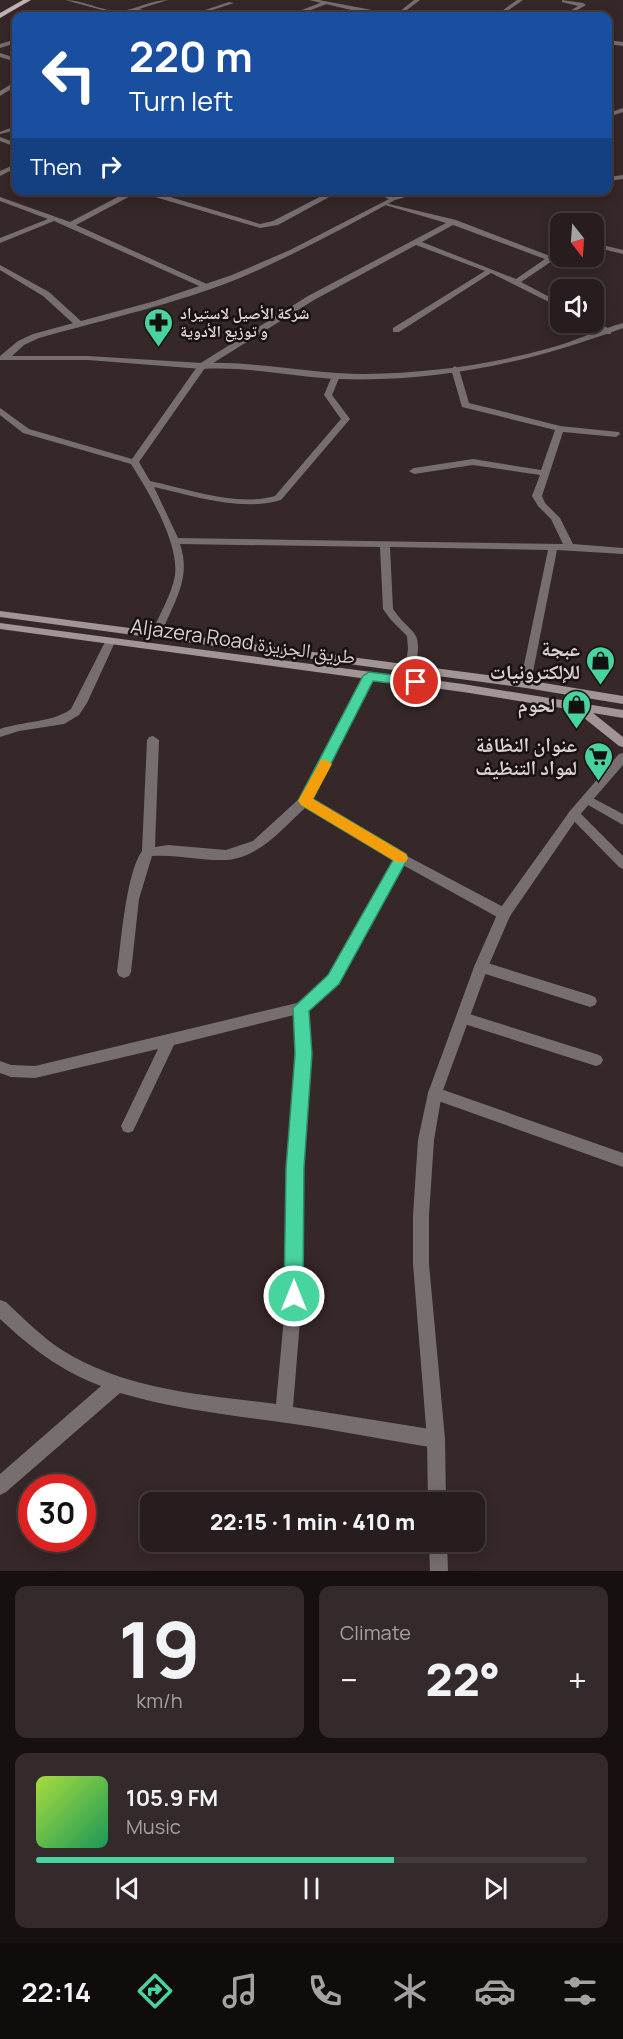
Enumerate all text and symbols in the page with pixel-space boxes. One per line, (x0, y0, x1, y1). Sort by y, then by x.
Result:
text: 220 m (129, 27, 253, 85)
icon: left (30, 36, 108, 114)
text: Turn left (129, 82, 233, 119)
icon: right (94, 150, 127, 183)
text: Then (30, 152, 82, 182)
north arrow (550, 213, 604, 267)
map controls (550, 213, 604, 333)
button: sound (550, 279, 604, 333)
place label: شركة الأصيل لاستيراد و توزيع الأدوية (180, 302, 309, 342)
pharmacy icon: شركة الأصيل لاستيراد و توزيع الأدوية (143, 306, 175, 348)
street label: Aljazera Road طريق الجزيزة (129, 612, 357, 670)
place label: عبجة للإلكترونيات (490, 635, 580, 685)
shop icon: عبجة للإلكترونيات (585, 644, 617, 686)
pin (390, 656, 441, 707)
icon: arrive (399, 665, 432, 698)
shop icon: لحوم (560, 688, 592, 730)
place label: لحوم (518, 691, 555, 719)
place label: عنوان النظافة لمواد التنظيف (475, 731, 577, 781)
supermarket icon: عنوان النظافة لمواد التنظيف (582, 740, 614, 782)
position arrow (262, 1264, 326, 1328)
speed limit sign: 30 (18, 1474, 96, 1552)
text: 22:15 · 1 min · 410 m (210, 1507, 415, 1537)
text: 19 (118, 1595, 201, 1701)
text: Climate (340, 1619, 411, 1646)
text: 22° (426, 1648, 500, 1710)
text: − (340, 1657, 358, 1702)
text: + (568, 1657, 587, 1702)
text: km/h (136, 1687, 183, 1714)
text: 105.9 FM (126, 1783, 218, 1813)
text: Music (126, 1813, 181, 1840)
icon: previous (111, 1872, 144, 1905)
icon: pause (295, 1872, 328, 1905)
icon: next (479, 1872, 512, 1905)
icon: directions (134, 1970, 176, 2012)
icon: music (219, 1970, 261, 2012)
icon: phone (304, 1970, 346, 2012)
icon: climate (389, 1970, 431, 2012)
icon: car (474, 1970, 516, 2012)
icon: filters (559, 1970, 601, 2012)
text: 22:14 (22, 1973, 91, 2010)

